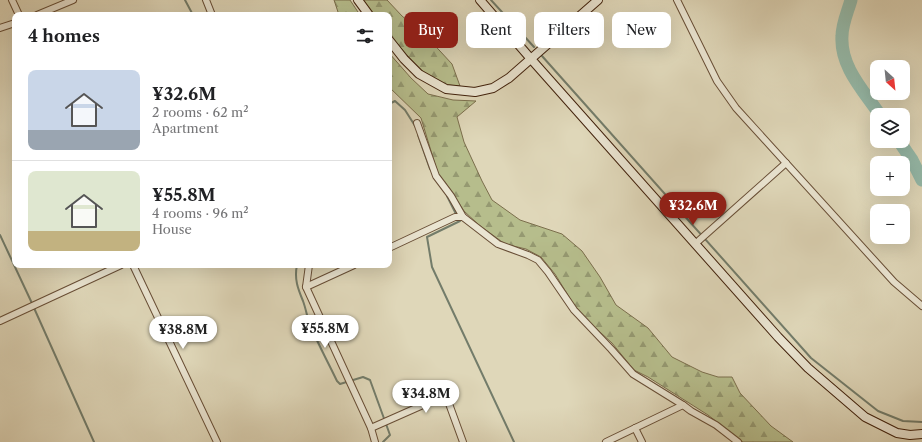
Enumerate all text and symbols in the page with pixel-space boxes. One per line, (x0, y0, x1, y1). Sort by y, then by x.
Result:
chip: Buy (404, 12, 458, 48)
chip: Rent (466, 12, 526, 48)
chip: Filters (534, 12, 604, 48)
chip: New (612, 12, 671, 48)
icon: filters (354, 25, 376, 47)
text: 4 homes (28, 26, 100, 46)
north arrow (870, 60, 910, 100)
map controls (870, 60, 910, 244)
text: ¥32.6M (152, 84, 216, 104)
icon: home (60, 86, 108, 134)
text: 2 rooms · 62 m² (152, 104, 249, 120)
button: layers (870, 108, 910, 148)
text: Apartment (152, 120, 219, 136)
button: + (870, 156, 910, 196)
text: ¥55.8M (152, 185, 216, 205)
icon: home (60, 187, 108, 235)
pin: ¥32.6M (660, 192, 726, 226)
text: ¥32.6M (668, 197, 718, 213)
button: − (870, 204, 910, 244)
text: 4 rooms · 96 m² (152, 205, 249, 221)
text: House (152, 221, 192, 237)
pin: ¥55.8M (292, 315, 358, 349)
pin: ¥38.8M (150, 316, 216, 350)
text: ¥55.8M (301, 320, 349, 336)
text: ¥38.8M (158, 321, 208, 337)
pin: ¥34.8M (393, 380, 459, 414)
text: ¥34.8M (401, 385, 451, 401)

